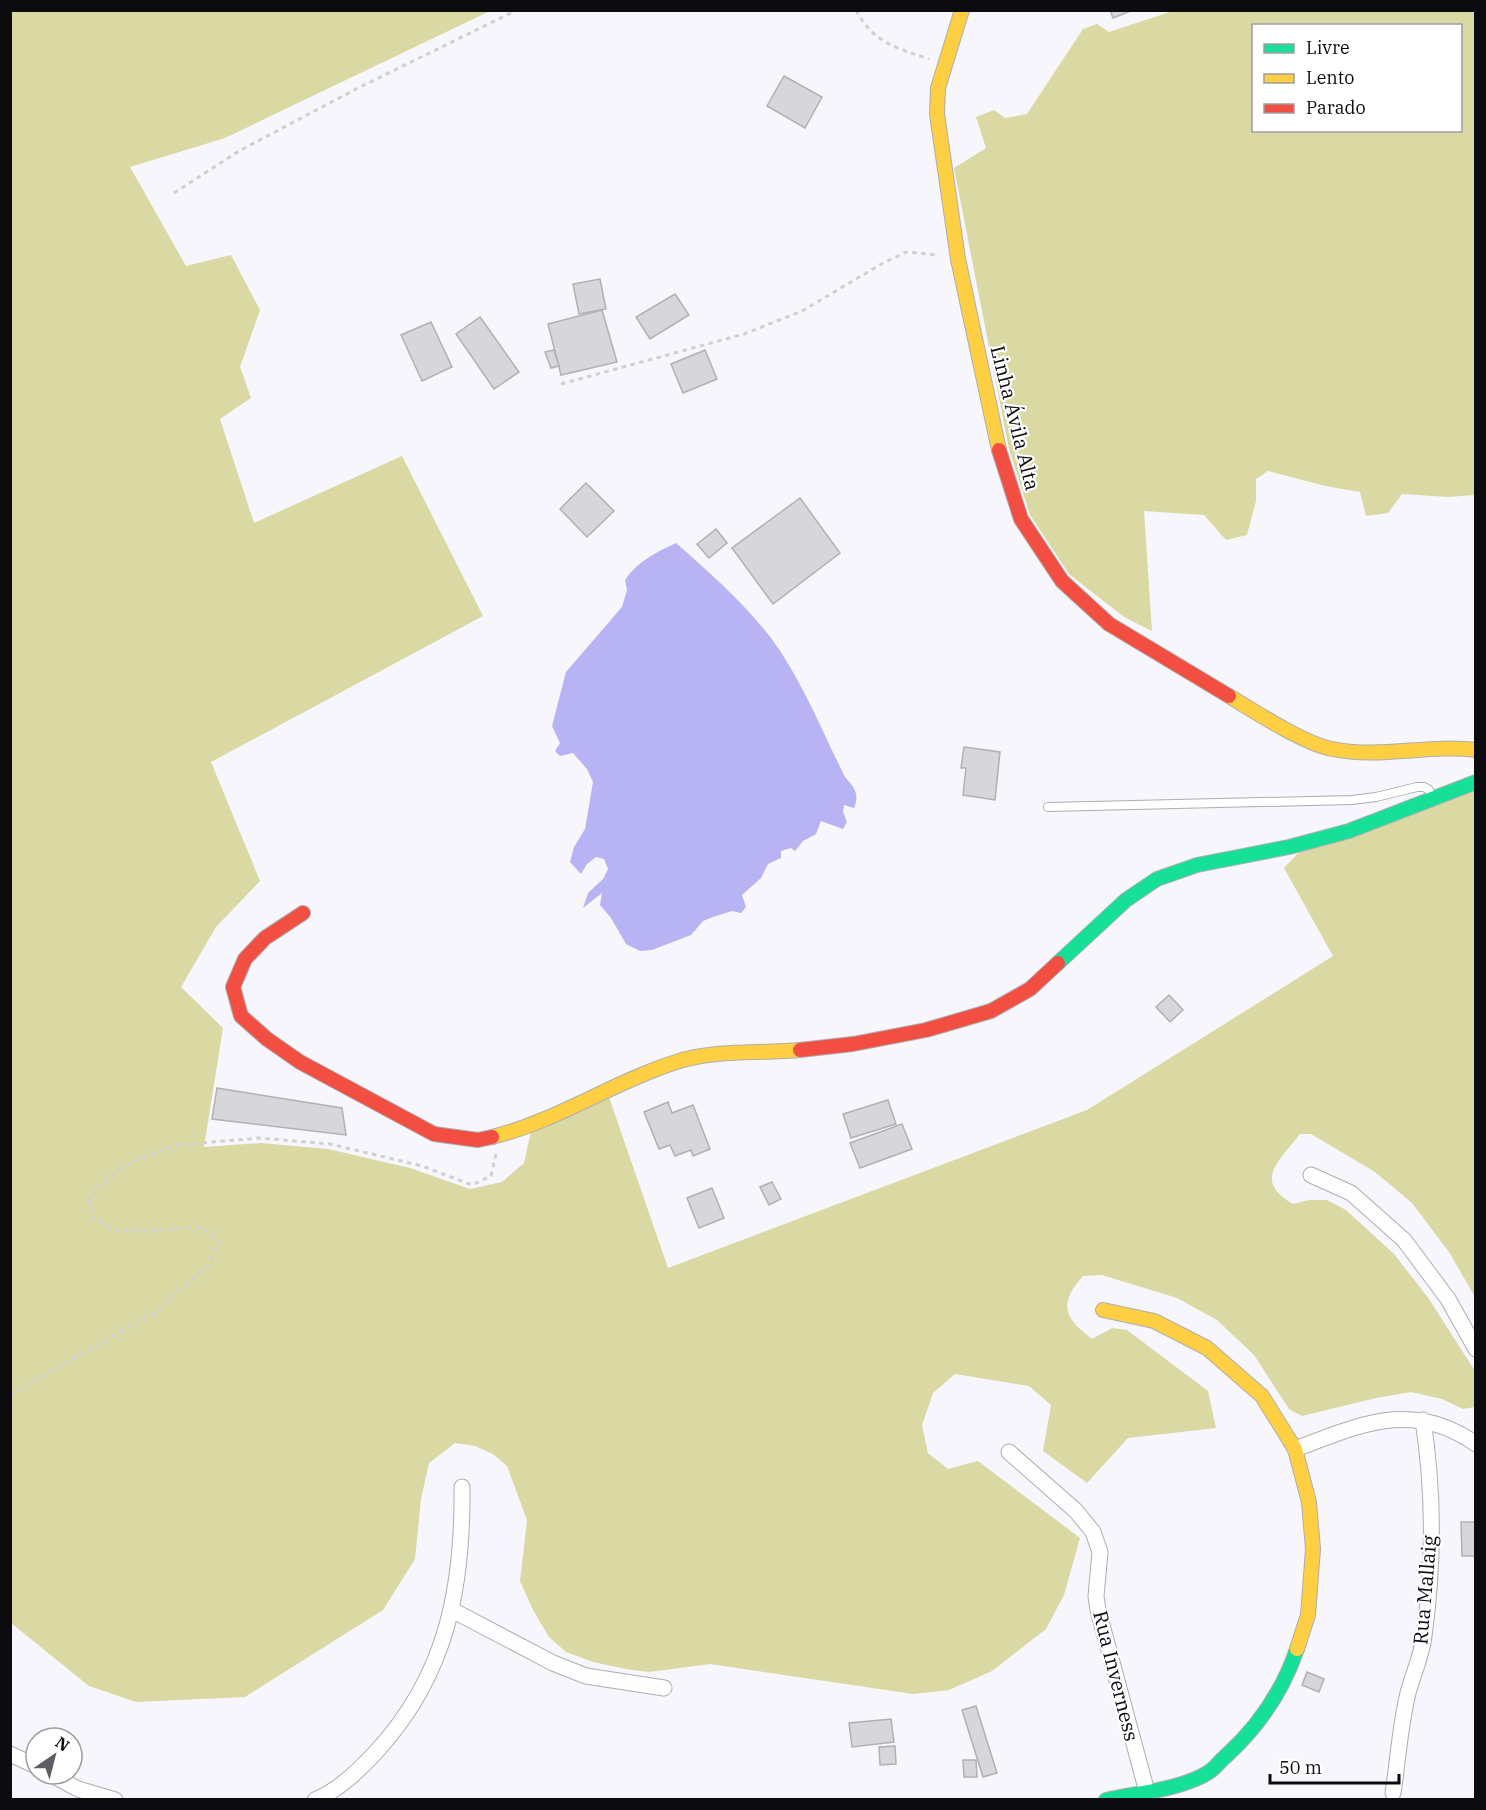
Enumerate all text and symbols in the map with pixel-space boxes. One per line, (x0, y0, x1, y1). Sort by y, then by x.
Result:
legend (1252, 24, 1462, 132)
text: Livre (1306, 36, 1350, 59)
text: Lento (1306, 66, 1354, 89)
text: Parado (1306, 96, 1366, 119)
street label: Linha Ávila Alta (984, 343, 1047, 493)
street label: Rua Mallaig (1406, 1534, 1443, 1646)
street label: Rua Inverness (1087, 1608, 1146, 1744)
north arrow (24, 1726, 84, 1786)
text: N (52, 1732, 74, 1756)
scale bar (1270, 1747, 1399, 1785)
text: 50 m (1279, 1756, 1322, 1779)

